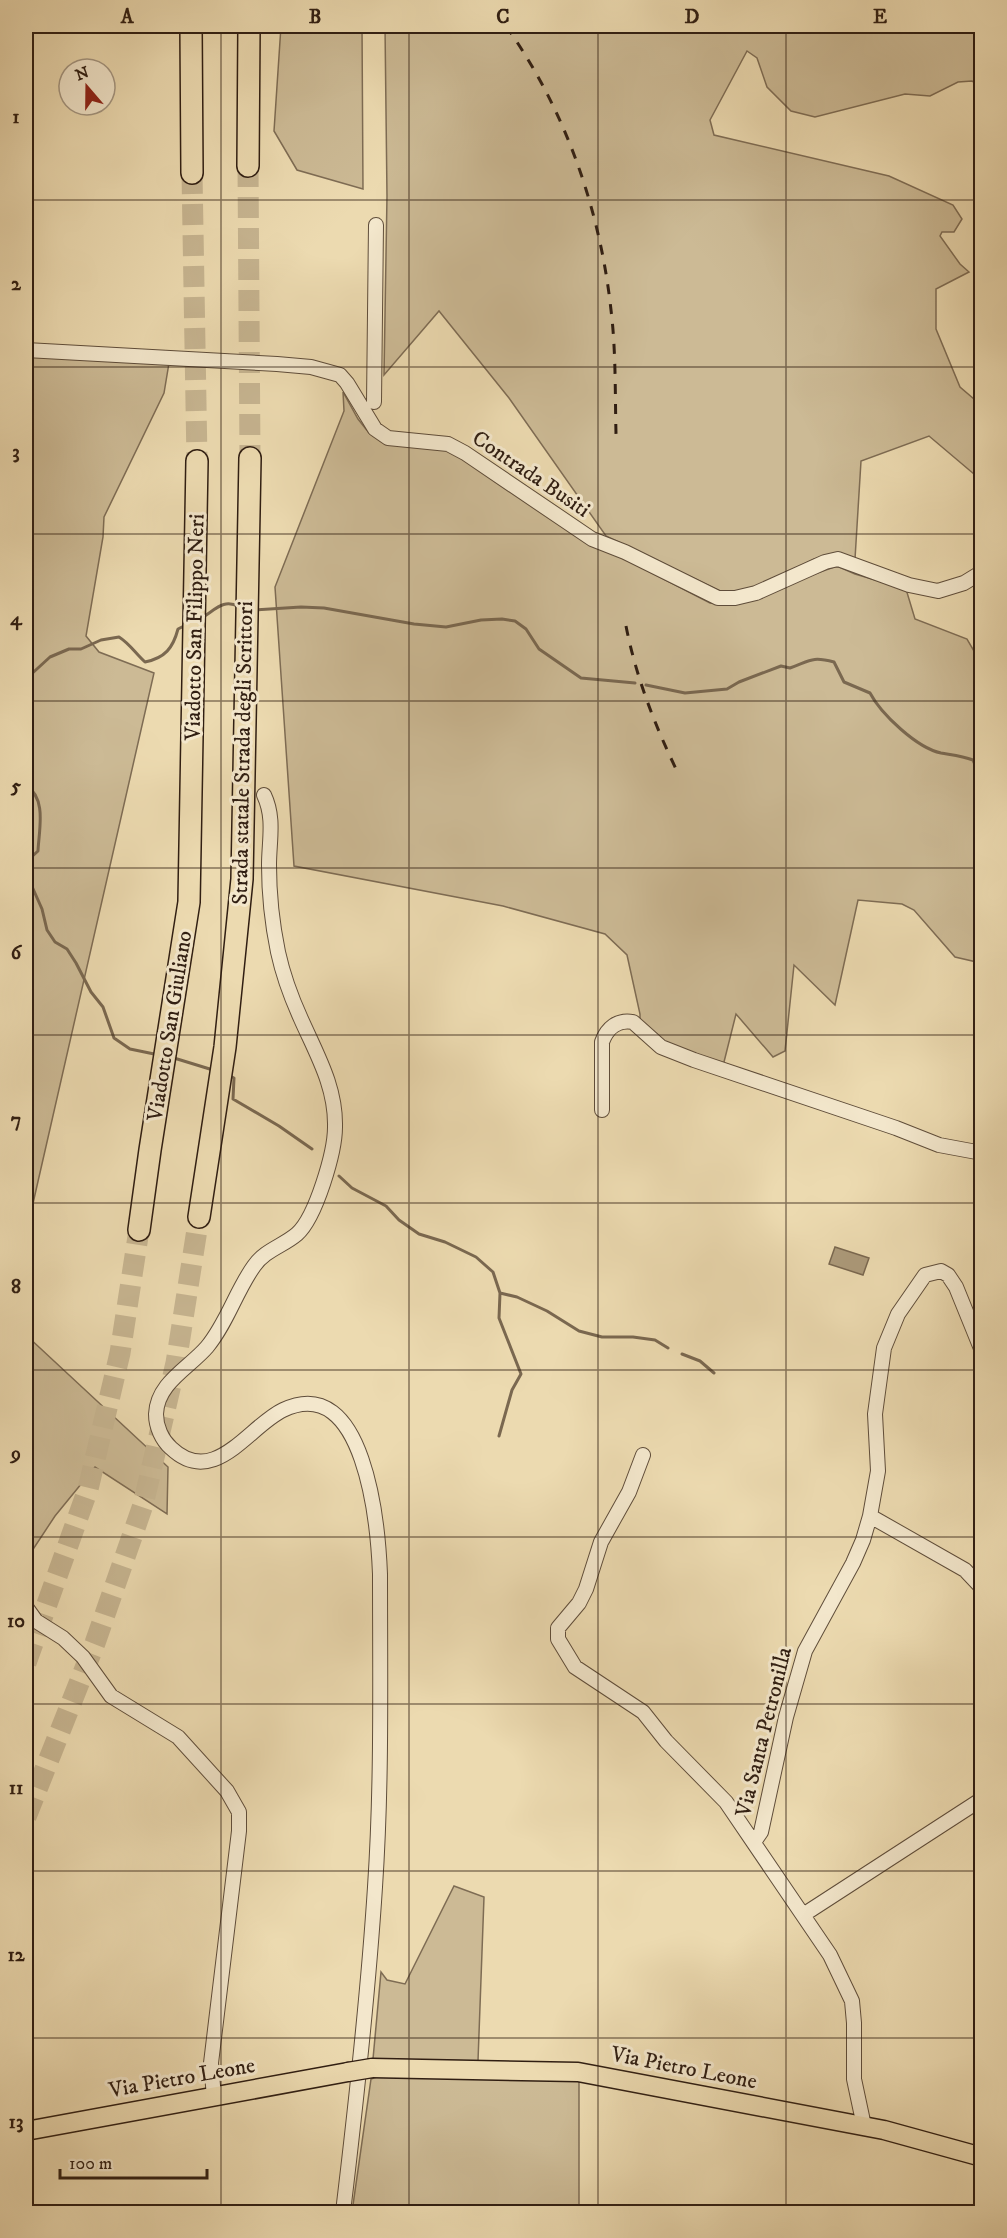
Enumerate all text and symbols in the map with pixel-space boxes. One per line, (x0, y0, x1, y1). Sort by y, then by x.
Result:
text: A (120, 5, 135, 30)
text: B (309, 5, 321, 30)
text: C (496, 5, 510, 30)
text: D (685, 5, 700, 30)
text: E (873, 5, 887, 30)
north arrow (57, 57, 117, 117)
text: N (73, 62, 92, 85)
text: 1 (12, 105, 20, 130)
text: 2 (11, 272, 22, 297)
street label: Contrada Busiti (467, 425, 595, 523)
text: 3 (12, 440, 20, 465)
street label: Viadotto San Filippo Neri (180, 513, 210, 742)
street label: Strada statale Strada degli Scrittori (227, 601, 259, 905)
text: 4 (10, 607, 23, 632)
text: 5 (10, 774, 21, 799)
street label: Viadotto San Giuliano (141, 929, 198, 1124)
text: 6 (11, 941, 23, 966)
text: 7 (11, 1108, 21, 1133)
text: 8 (11, 1275, 21, 1300)
text: 9 (9, 1442, 21, 1467)
text: 10 (7, 1609, 25, 1634)
street label: Via Santa Petronilla (730, 1644, 798, 1821)
text: 11 (9, 1776, 23, 1801)
text: 12 (7, 1943, 26, 1968)
street label: Via Pietro Leone (608, 2040, 759, 2095)
street label: Via Pietro Leone (106, 2052, 257, 2104)
text: 13 (9, 2110, 23, 2135)
scale bar (60, 2142, 207, 2180)
text: 100 m (69, 2153, 112, 2175)

